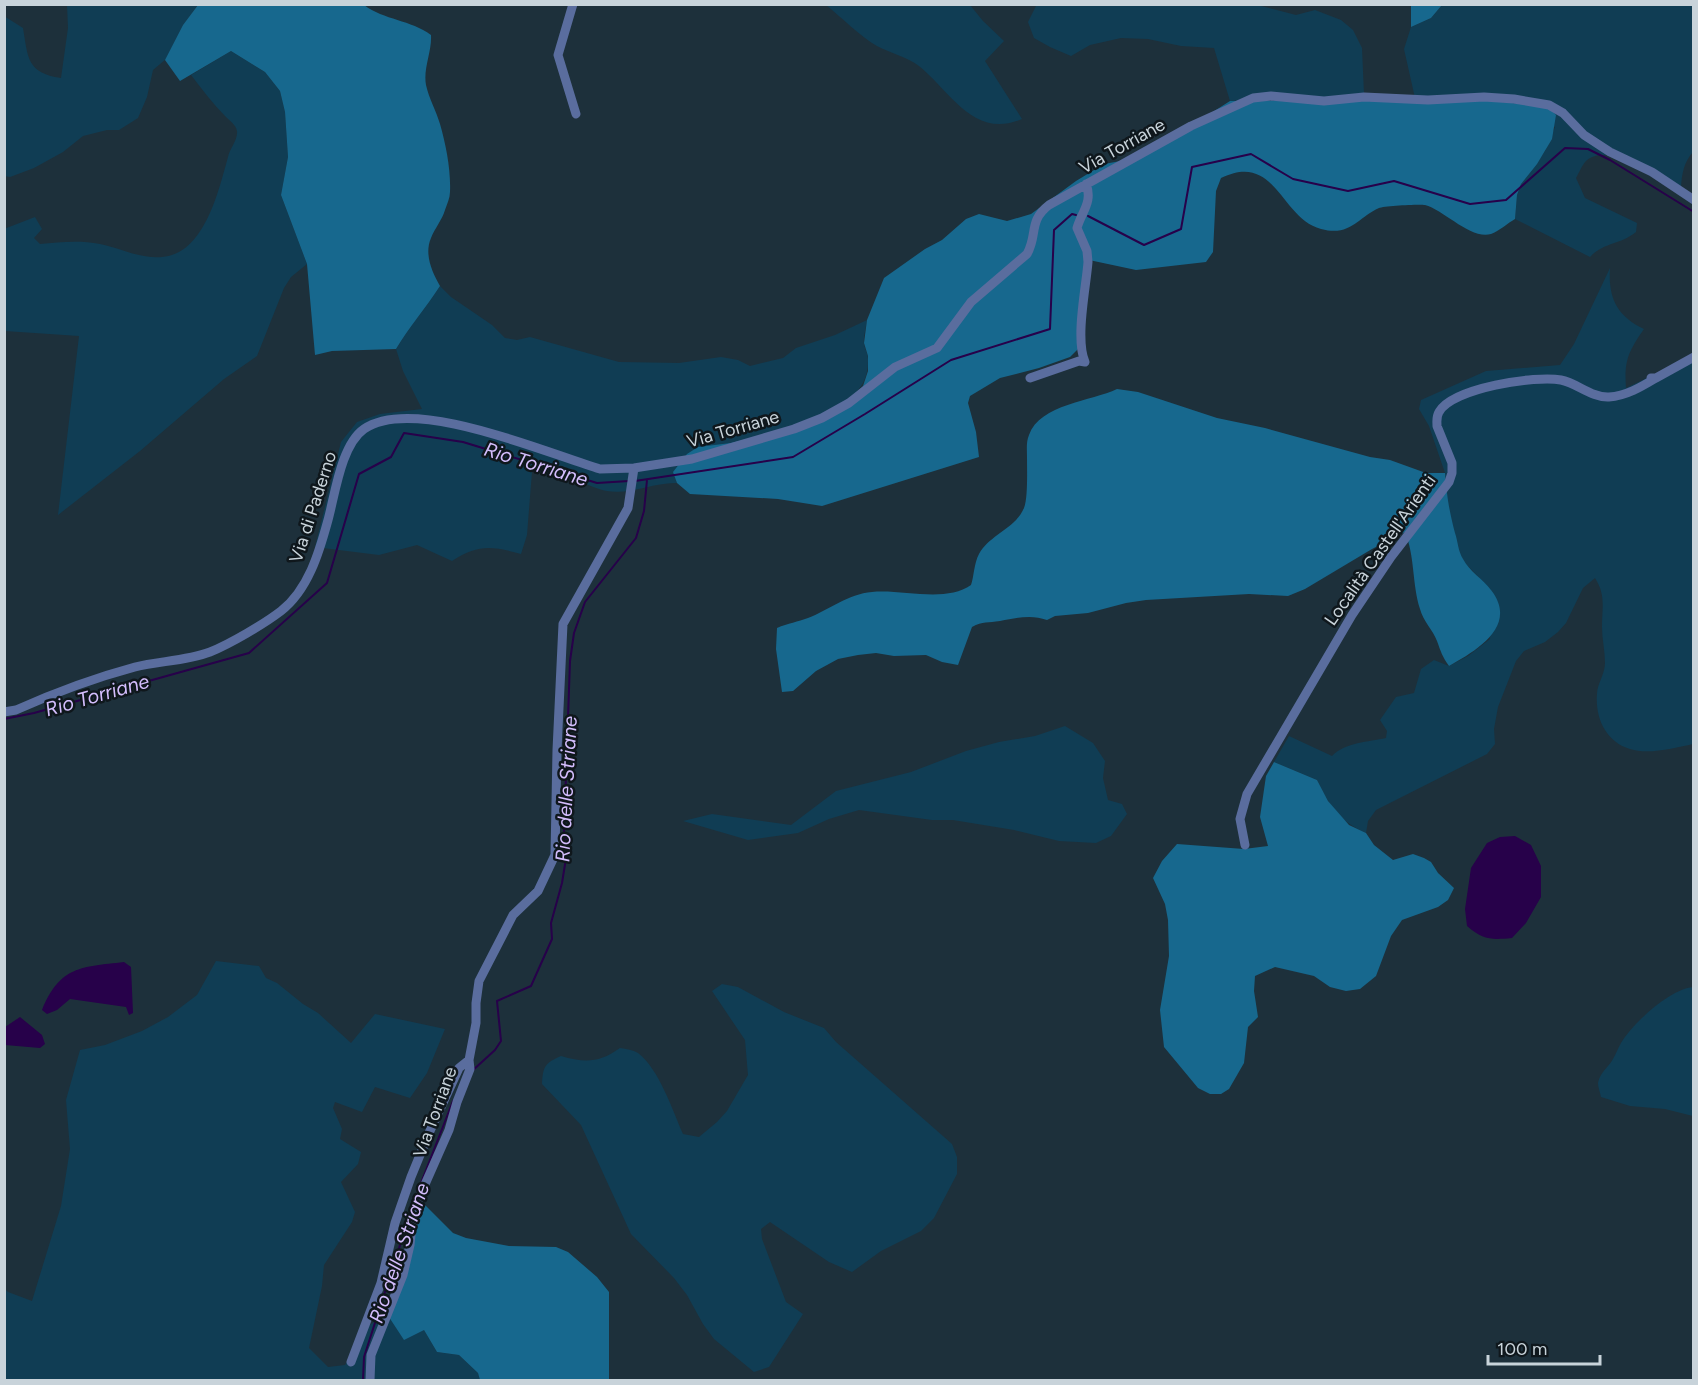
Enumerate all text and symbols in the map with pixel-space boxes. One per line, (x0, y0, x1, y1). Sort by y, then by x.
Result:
street label: Via Torriane (1075, 113, 1169, 179)
street label: Via Torriane (684, 405, 782, 453)
water label: Rio Torriane (481, 437, 591, 491)
street label: Via di Paderno (285, 449, 341, 565)
street label: Località Castell'Arienti (1320, 470, 1440, 630)
water label: Rio Torriane (42, 669, 152, 721)
water label: Rio delle Striane (550, 715, 582, 863)
street label: Via Torriane (408, 1063, 462, 1160)
water label: Rio delle Striane (364, 1180, 434, 1326)
scale bar (1488, 1328, 1600, 1366)
text: 100 m (1497, 1338, 1547, 1360)

